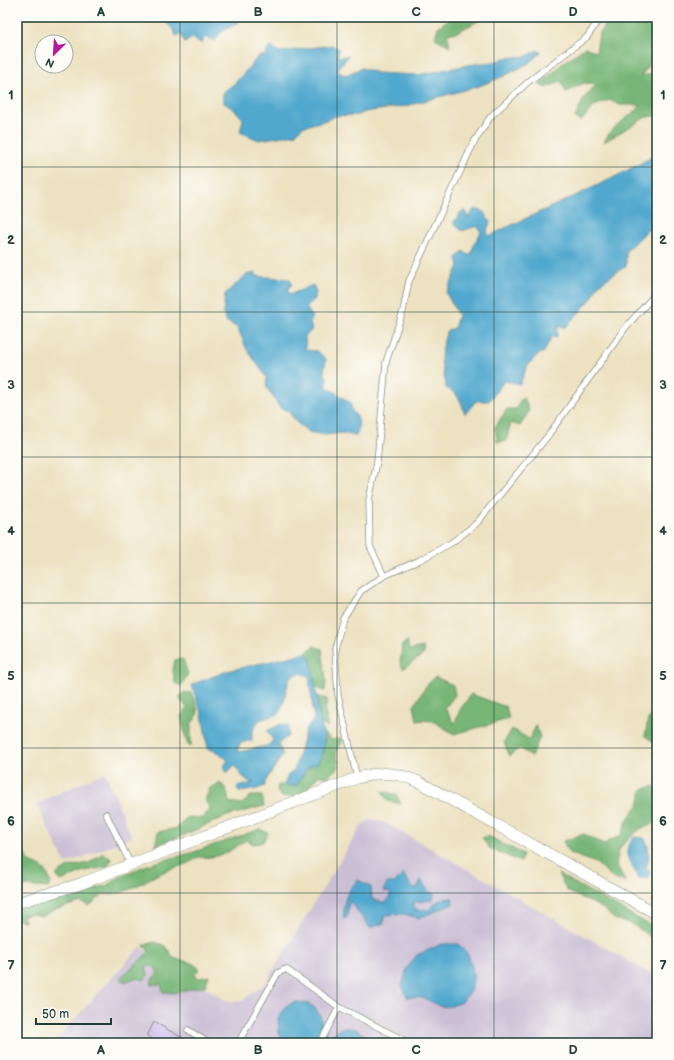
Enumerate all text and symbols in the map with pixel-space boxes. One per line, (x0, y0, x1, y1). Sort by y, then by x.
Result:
text: A (96, 4, 105, 20)
text: B (253, 4, 263, 20)
text: C (411, 4, 421, 20)
text: D (568, 4, 578, 20)
north arrow (34, 34, 74, 74)
text: N (43, 55, 56, 70)
text: 1 (8, 87, 14, 103)
text: 1 (660, 87, 666, 103)
text: 2 (7, 232, 15, 248)
text: 2 (659, 232, 667, 248)
text: 3 (7, 377, 15, 393)
text: 3 (659, 377, 667, 393)
text: 4 (7, 523, 15, 539)
text: 4 (659, 523, 667, 539)
text: 5 (7, 668, 15, 684)
text: 5 (659, 668, 667, 684)
text: 6 (7, 813, 15, 829)
text: 6 (659, 813, 667, 829)
text: 7 (7, 958, 15, 974)
text: 7 (659, 958, 667, 974)
scale bar (36, 1000, 111, 1026)
text: 50 m (42, 1007, 69, 1022)
text: A (96, 1042, 105, 1058)
text: B (253, 1042, 263, 1058)
text: C (411, 1042, 421, 1058)
text: D (568, 1042, 578, 1058)

